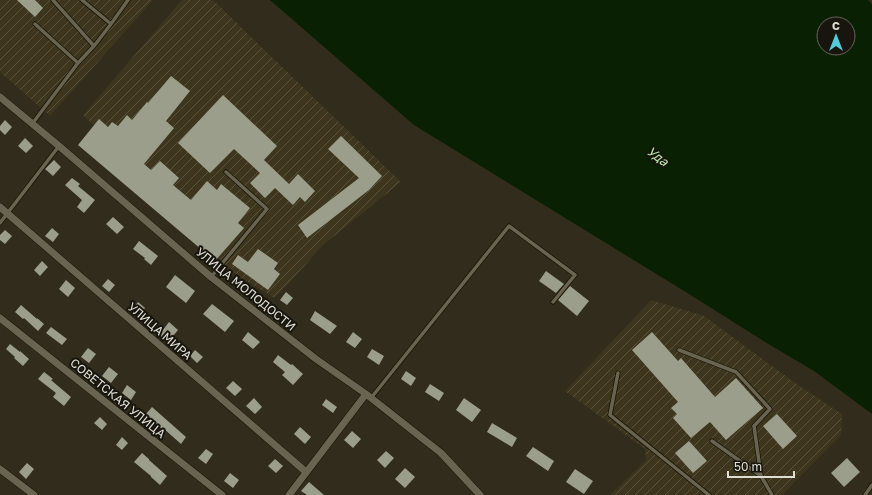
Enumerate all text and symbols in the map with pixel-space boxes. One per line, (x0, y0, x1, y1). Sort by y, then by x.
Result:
north arrow (816, 16, 856, 56)
text: С (832, 19, 840, 32)
water label: Уда (644, 143, 673, 170)
street label: УЛИЦА МОЛОДОСТИ (193, 244, 299, 334)
street label: УЛИЦА МИРА (125, 299, 195, 363)
street label: СОВЕТСКАЯ УЛИЦА (67, 355, 169, 441)
scale bar (728, 453, 794, 479)
text: 50 m (734, 459, 762, 474)

